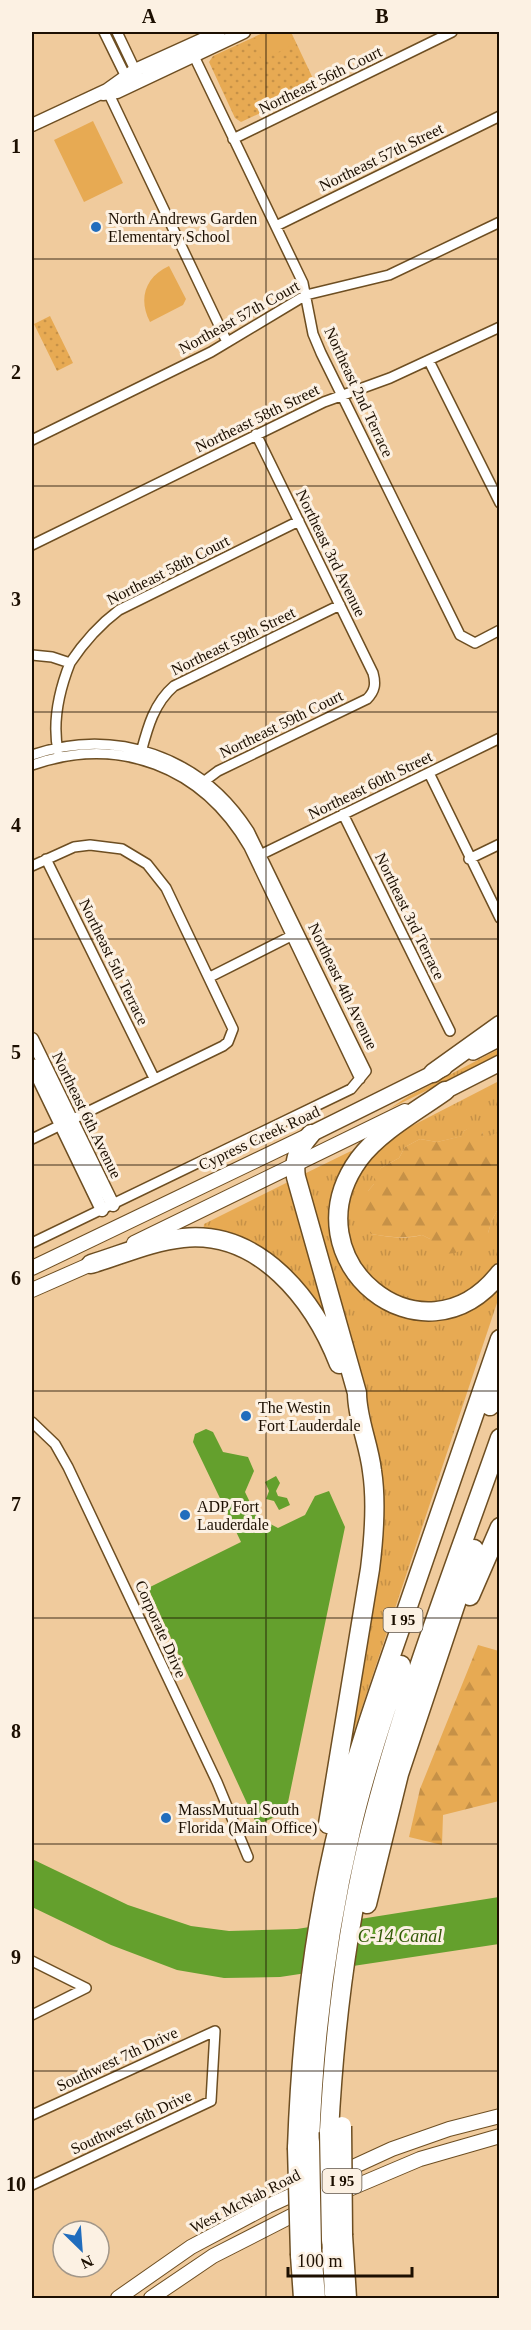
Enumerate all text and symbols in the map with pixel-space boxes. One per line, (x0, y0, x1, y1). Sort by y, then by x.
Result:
text: A (142, 5, 157, 27)
text: B (375, 5, 389, 27)
street label: Northeast 56th Court (256, 43, 385, 117)
street label: Northeast 57th Street (316, 119, 446, 194)
text: 1 (11, 135, 21, 157)
place label: North Andrews Garden Elementary School (108, 210, 257, 246)
marker: North Andrews Garden Elementary School (89, 220, 103, 234)
street label: Northeast 57th Court (176, 277, 303, 357)
street label: Northeast 2nd Terrace (321, 324, 397, 460)
text: 2 (11, 361, 21, 383)
street label: Northeast 58th Street (192, 380, 322, 455)
street label: Northeast 3rd Avenue (293, 487, 369, 619)
street label: Northeast 58th Court (104, 532, 233, 608)
text: 3 (11, 588, 21, 610)
street label: Northeast 59th Street (168, 603, 298, 678)
street label: Northeast 59th Court (217, 687, 346, 761)
street label: Northeast 60th Street (305, 747, 435, 822)
text: 4 (11, 814, 21, 836)
street label: Northeast 3rd Terrace (372, 850, 448, 982)
street label: Northeast 5th Terrace (76, 896, 152, 1028)
street label: Northeast 4th Avenue (305, 920, 381, 1052)
text: 5 (11, 1041, 21, 1063)
street label: Northeast 6th Avenue (49, 1049, 125, 1181)
street label: Cypress Creek Road (196, 1103, 323, 1174)
text: 6 (11, 1267, 21, 1289)
place label: The Westin Fort Lauderdale (258, 1399, 361, 1434)
marker: The Westin Fort Lauderdale (239, 1409, 253, 1423)
text: 7 (11, 1493, 21, 1515)
place label: ADP Fort Lauderdale (197, 1498, 269, 1533)
marker: ADP Fort Lauderdale (178, 1508, 192, 1522)
street label: Corporate Drive (131, 1578, 190, 1681)
road number: I 95 (384, 1608, 422, 1632)
text: 8 (11, 1720, 21, 1742)
place label: MassMutual South Florida (Main Office) (178, 1801, 317, 1837)
marker: MassMutual South Florida (Main Office) (159, 1811, 173, 1825)
water label: C-14 Canal (358, 1926, 442, 1946)
text: 9 (11, 1946, 21, 1968)
street label: Southwest 7th Drive (54, 2023, 180, 2095)
street label: Southwest 6th Drive (68, 2086, 194, 2158)
street label: West McNab Road (187, 2166, 303, 2236)
road number: I 95 (322, 2169, 362, 2193)
text: 10 (6, 2173, 26, 2195)
north arrow (51, 2219, 111, 2279)
scale bar (288, 2240, 412, 2278)
text: 100 m (297, 2251, 343, 2271)
text: N (78, 2252, 96, 2272)

